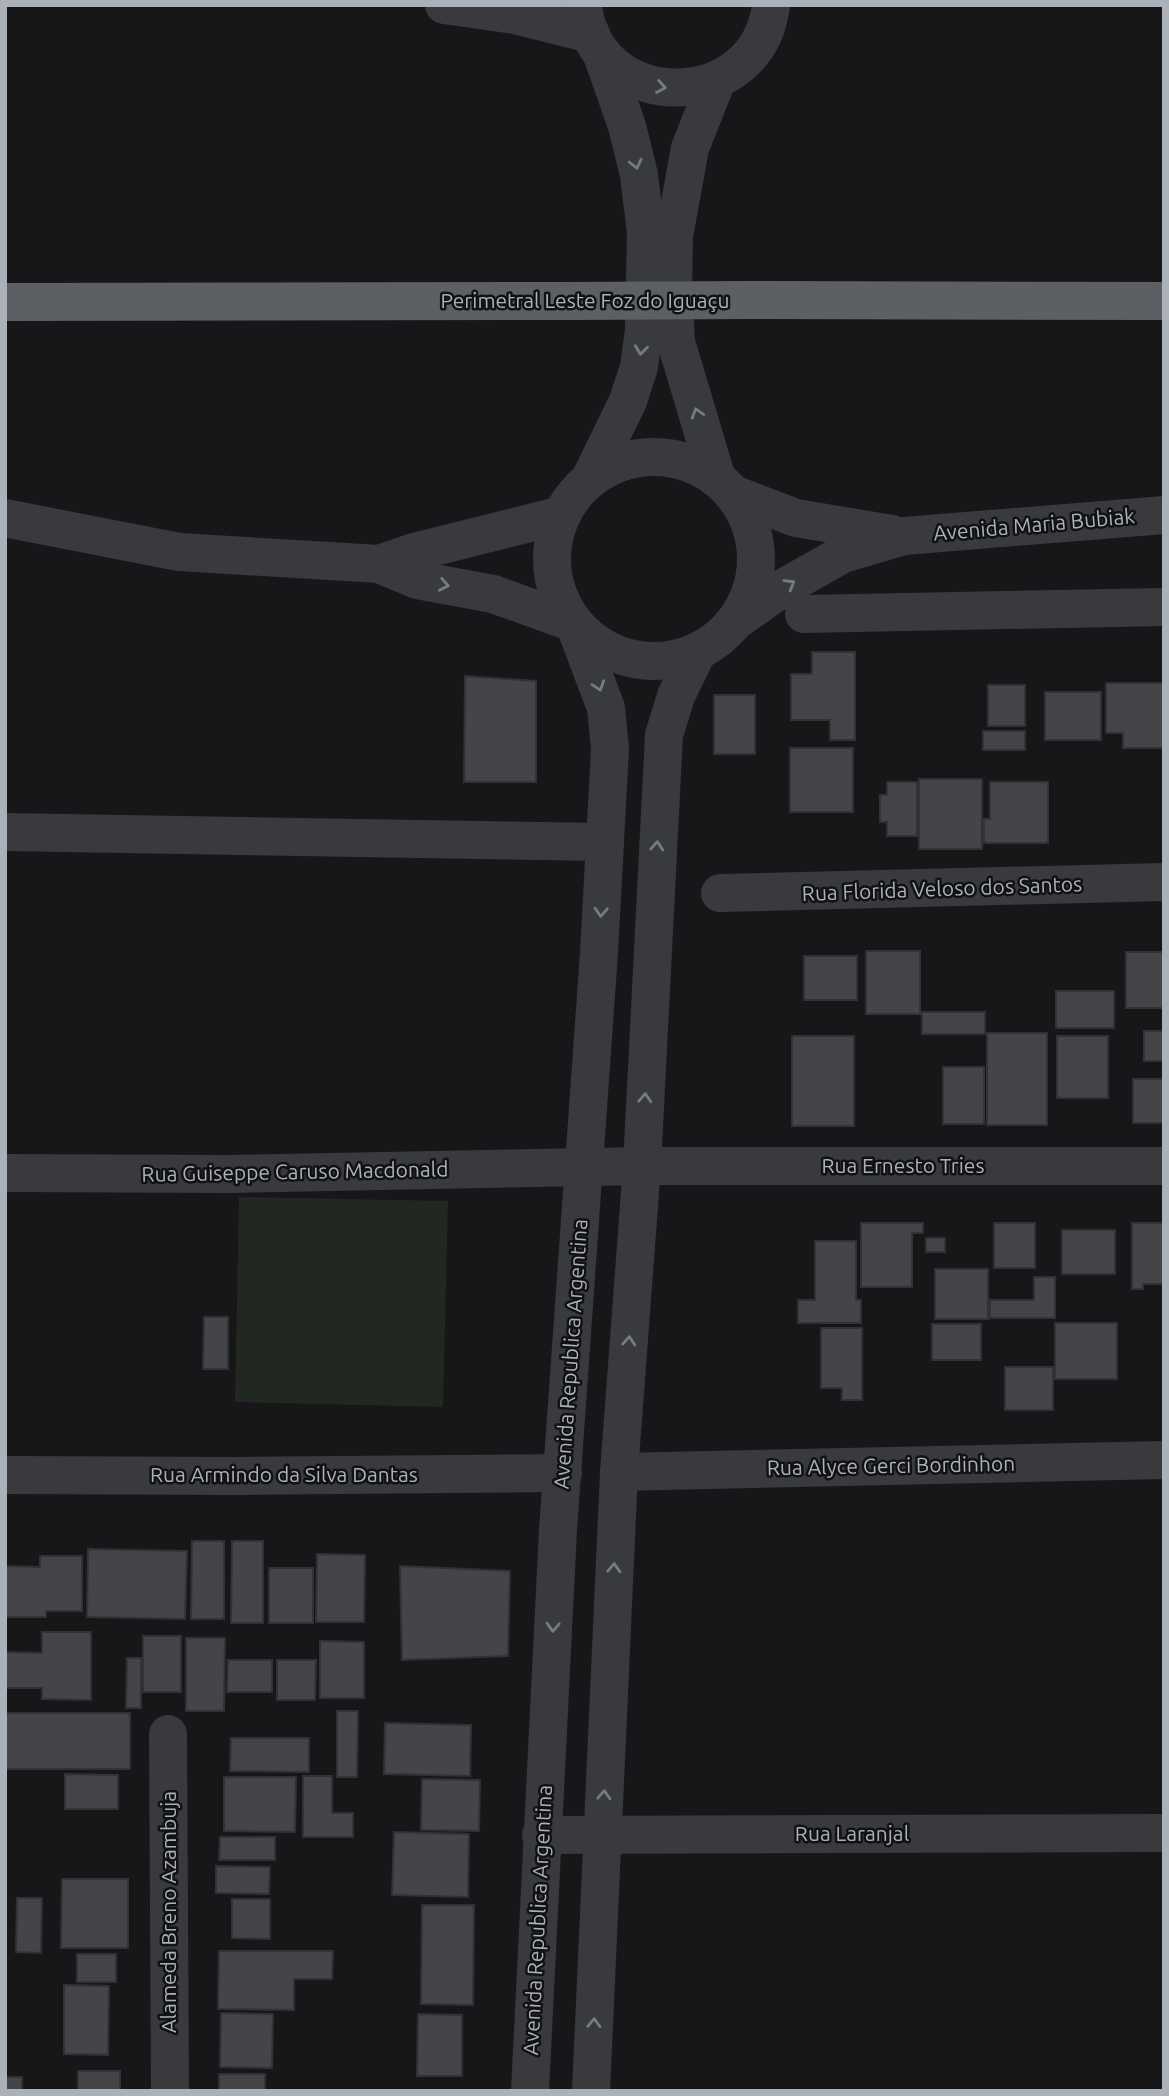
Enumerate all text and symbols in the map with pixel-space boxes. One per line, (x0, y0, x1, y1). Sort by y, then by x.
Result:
one-way arrow (655, 79, 667, 94)
one-way arrow (628, 158, 642, 170)
street label: Perimetral Leste Foz do Iguaçu (441, 288, 729, 312)
one-way arrow (634, 344, 649, 355)
one-way arrow (691, 408, 706, 420)
street label: Avenida Maria Bubiak (932, 503, 1136, 545)
one-way arrow (438, 576, 450, 591)
one-way arrow (782, 579, 795, 592)
one-way arrow (591, 680, 606, 692)
one-way arrow (650, 840, 665, 851)
street label: Rua Florida Veloso dos Santos (801, 871, 1083, 905)
one-way arrow (594, 907, 609, 918)
one-way arrow (638, 1092, 653, 1103)
street label: Rua Ernesto Tries (821, 1153, 985, 1177)
street label: Rua Guiseppe Caruso Macdonald (141, 1156, 449, 1186)
street label: Avenida Republica Argentina (549, 1218, 591, 1490)
one-way arrow (621, 1335, 636, 1346)
street label: Rua Alyce Gerci Bordinhon (767, 1451, 1015, 1479)
street label: Rua Armindo da Silva Dantas (150, 1462, 418, 1486)
one-way arrow (607, 1562, 622, 1573)
one-way arrow (545, 1622, 560, 1633)
street label: Avenida Republica Argentina (518, 1784, 556, 2056)
one-way arrow (597, 1790, 612, 1801)
street label: Alameda Breno Azambuja (156, 1791, 180, 2033)
street label: Rua Laranjal (795, 1821, 909, 1845)
one-way arrow (587, 2017, 602, 2028)

